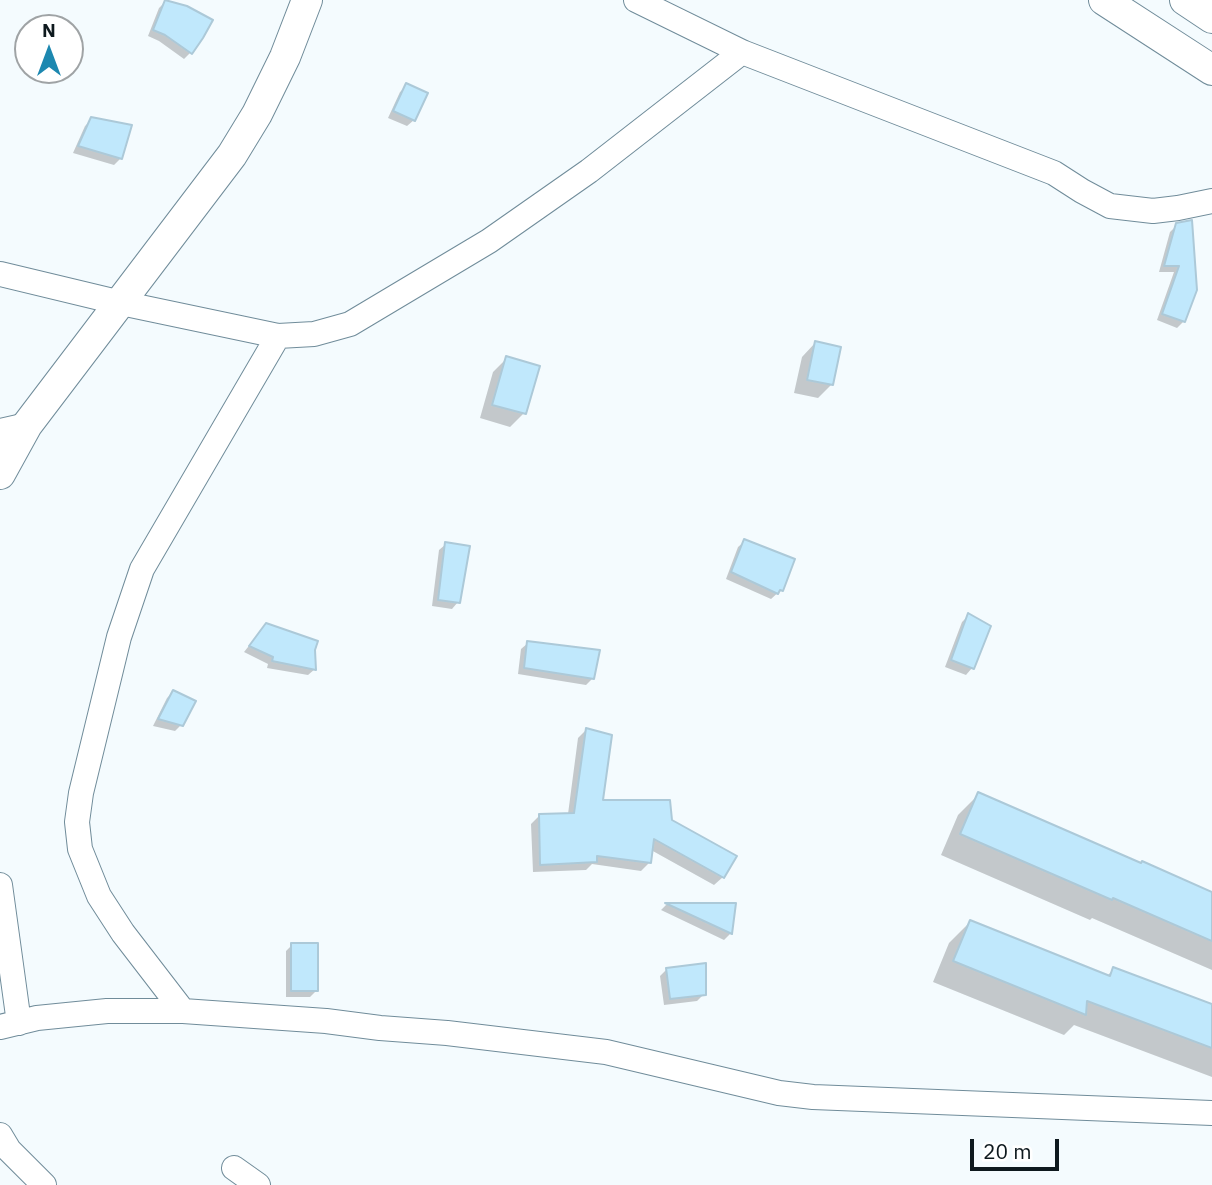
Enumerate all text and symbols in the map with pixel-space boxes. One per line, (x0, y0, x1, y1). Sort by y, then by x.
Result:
north arrow (14, 14, 84, 84)
text: N (42, 18, 56, 42)
scale bar (974, 1126, 1063, 1170)
text: 20 m (983, 1137, 1032, 1165)

